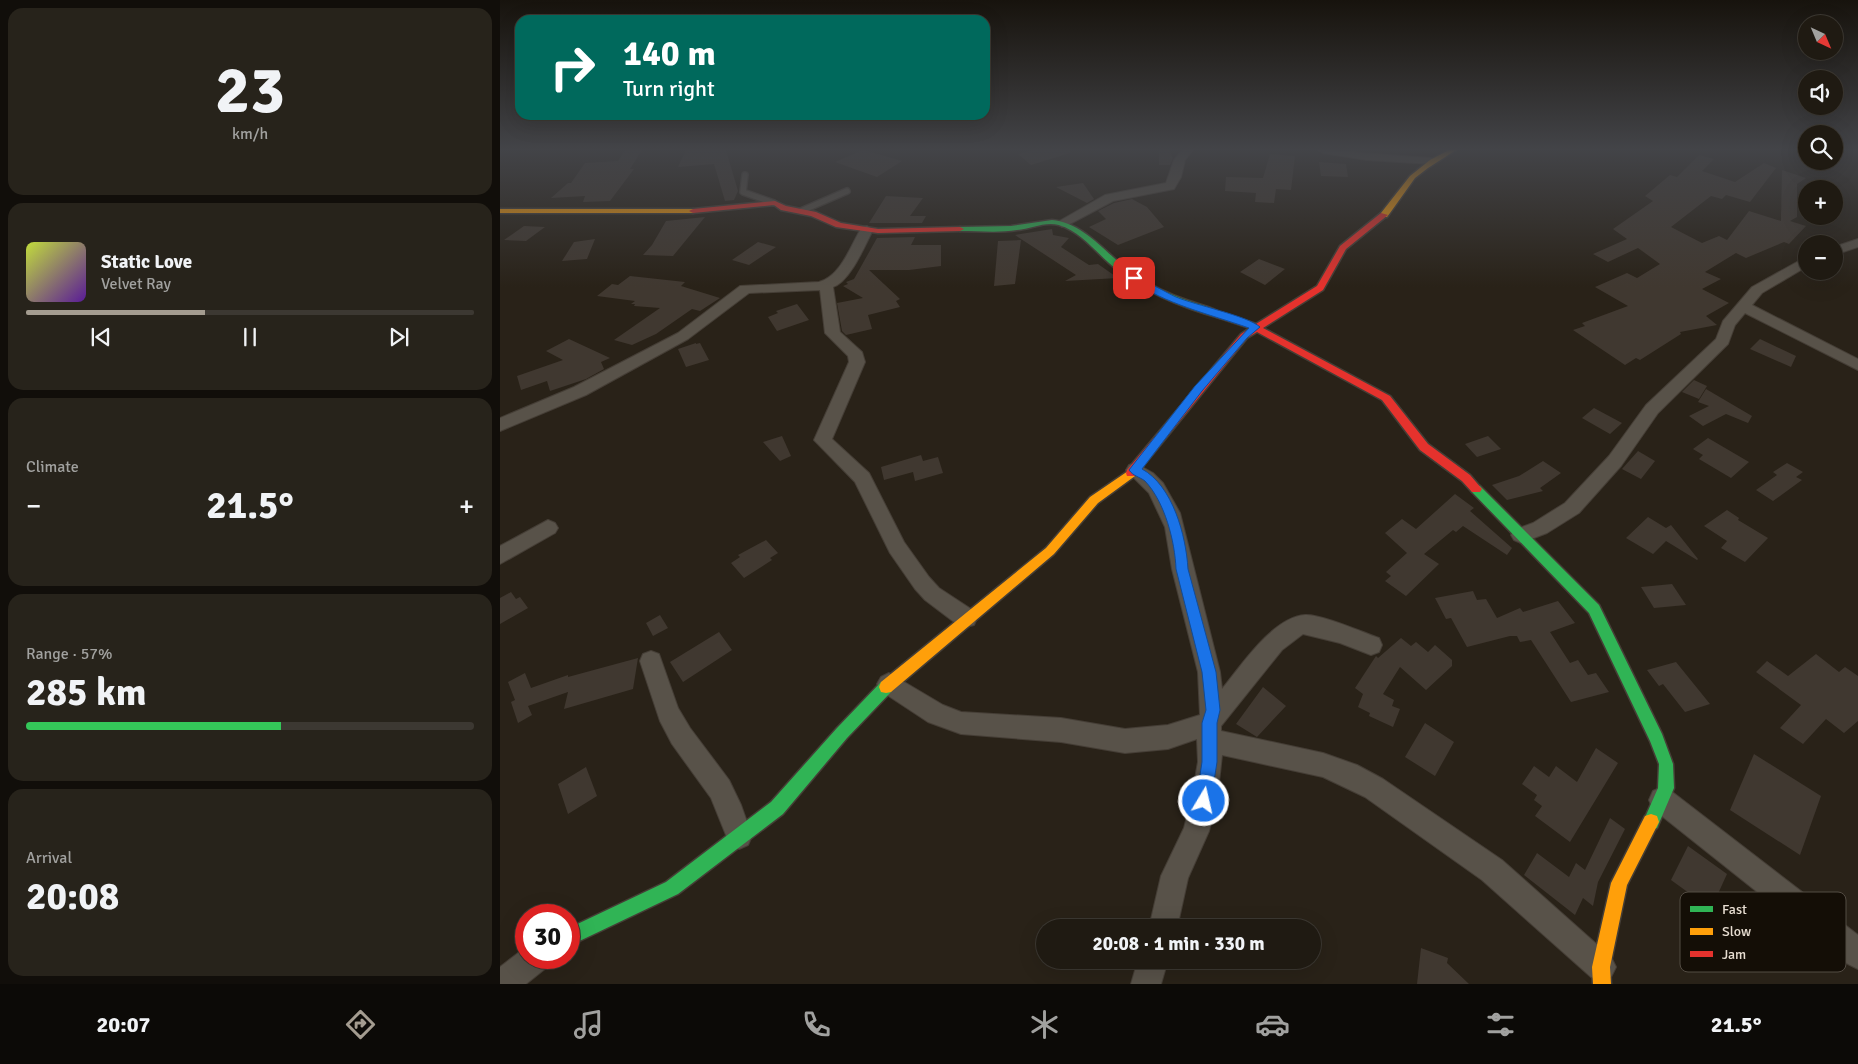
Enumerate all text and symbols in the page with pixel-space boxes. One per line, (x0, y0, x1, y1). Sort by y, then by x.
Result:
north arrow (1798, 15, 1842, 60)
map controls (1798, 15, 1843, 280)
text: 140 m (623, 32, 716, 75)
icon: right (540, 35, 605, 100)
text: 23 (215, 51, 285, 131)
button: sound (1798, 70, 1843, 115)
text: Turn right (623, 75, 715, 102)
text: km/h (232, 124, 268, 144)
button: search (1798, 125, 1843, 170)
button: + (1798, 180, 1843, 225)
button: − (1798, 235, 1843, 280)
text: Static Love (101, 250, 192, 274)
pin (1113, 257, 1155, 299)
icon: arrive (1120, 264, 1148, 292)
text: Velvet Ray (101, 274, 171, 294)
icon: previous (87, 323, 115, 351)
icon: pause (236, 323, 264, 351)
icon: next (385, 323, 413, 351)
text: Climate (26, 457, 79, 477)
text: 21.5° (206, 482, 294, 529)
text: − (26, 489, 41, 523)
text: + (459, 489, 474, 523)
text: Range · 57% (26, 644, 112, 664)
text: 285 km (26, 669, 147, 716)
position arrow (1177, 774, 1229, 826)
text: Arrival (26, 848, 72, 868)
text: 20:08 (26, 873, 119, 920)
legend (1680, 892, 1846, 972)
text: Fast (1722, 901, 1747, 918)
speed limit sign: 30 (515, 904, 580, 969)
text: Slow (1722, 923, 1751, 940)
text: 20:08 · 1 min · 330 m (1092, 932, 1265, 956)
text: Jam (1722, 946, 1746, 963)
icon: directions (343, 1007, 378, 1042)
icon: music (571, 1007, 606, 1042)
icon: phone (799, 1007, 834, 1042)
icon: climate (1027, 1007, 1062, 1042)
icon: car (1255, 1007, 1290, 1042)
icon: filters (1483, 1007, 1518, 1042)
text: 20:07 (96, 1011, 150, 1038)
text: 21.5° (1711, 1011, 1762, 1038)

